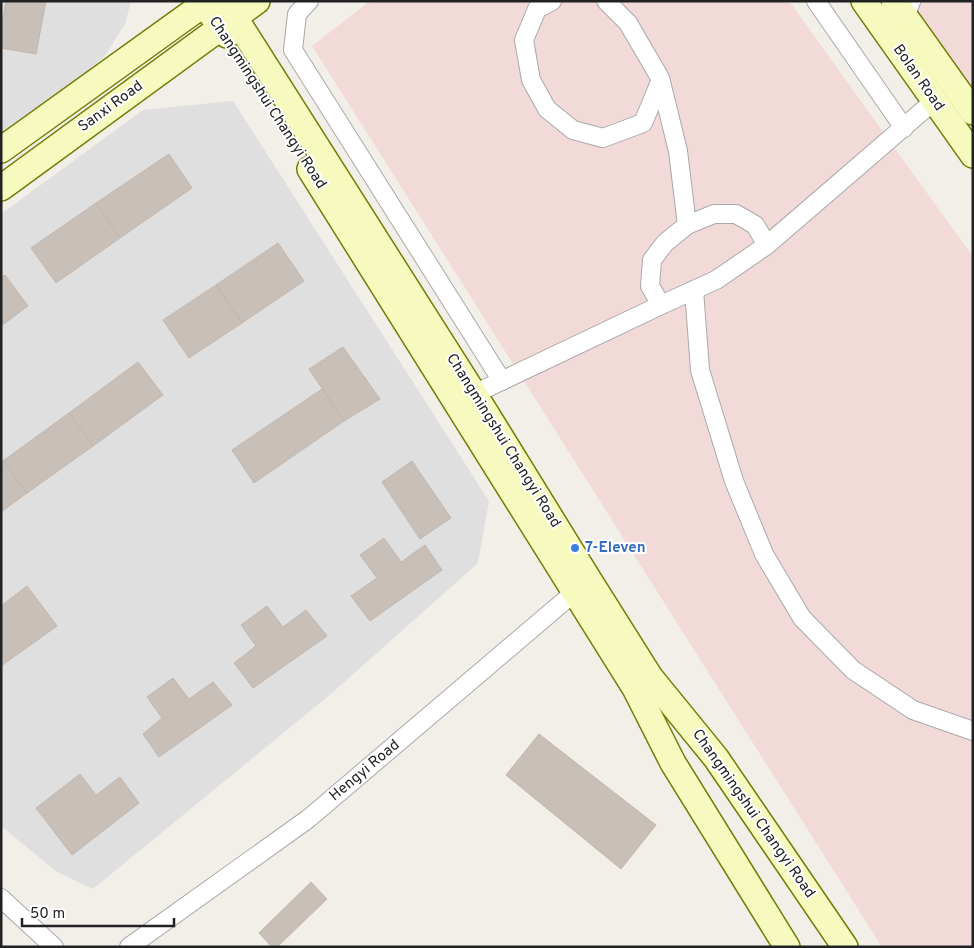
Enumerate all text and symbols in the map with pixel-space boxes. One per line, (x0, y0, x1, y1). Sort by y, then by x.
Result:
street label: Changmingshui Changyi Road (204, 13, 330, 193)
street label: Bolan Road (888, 41, 948, 115)
street label: Sanxi Road (75, 77, 147, 137)
street label: Changmingshui Changyi Road (441, 350, 565, 532)
place label: 7-Eleven (585, 539, 646, 558)
marker: 7-Eleven (569, 542, 581, 554)
street label: Changmingshui Changyi Road (687, 726, 819, 902)
street label: Hengyi Road (326, 736, 404, 806)
scale bar (22, 896, 175, 928)
text: 50 m (30, 905, 65, 924)

